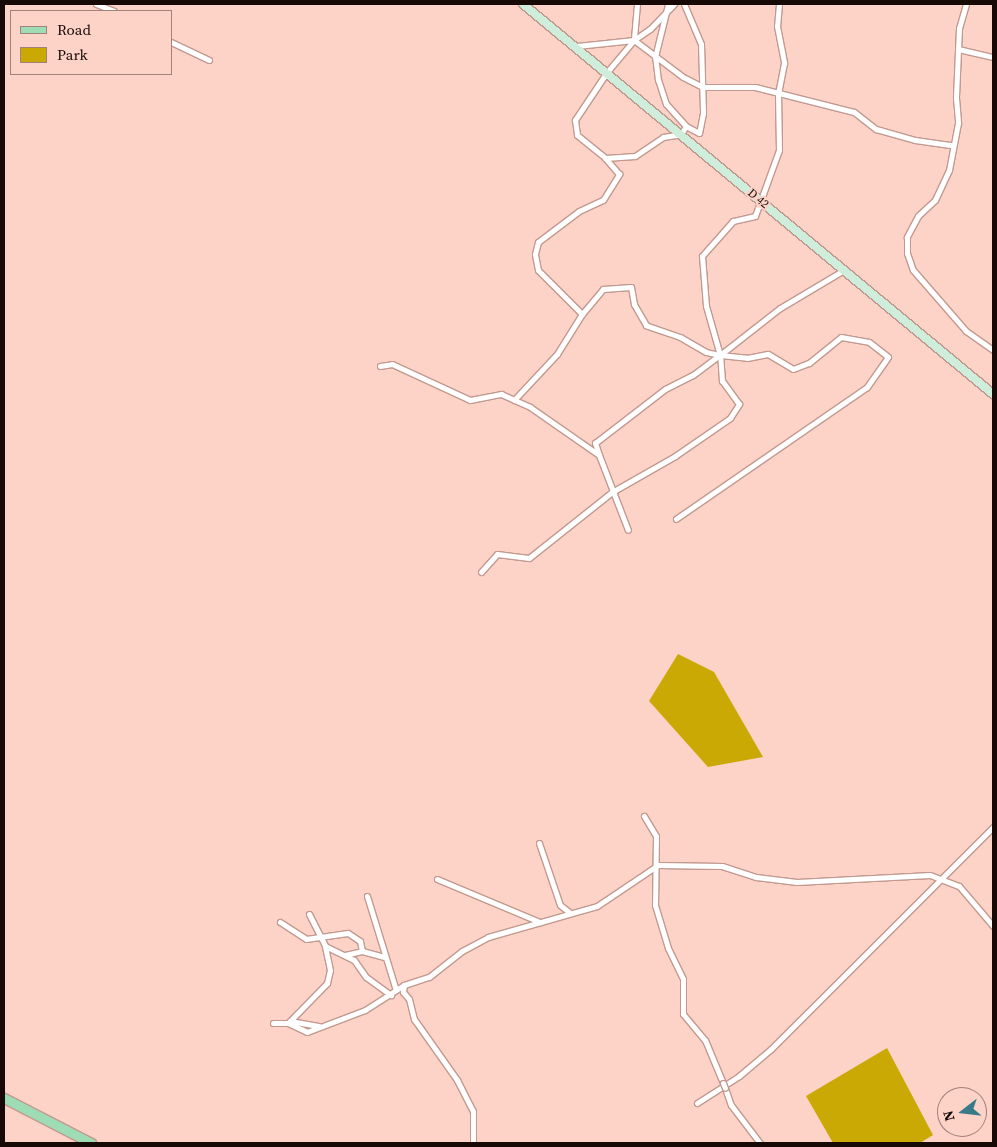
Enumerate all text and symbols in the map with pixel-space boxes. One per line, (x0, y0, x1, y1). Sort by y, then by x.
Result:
legend (10, 10, 172, 75)
text: Road (57, 19, 91, 40)
text: Park (57, 44, 88, 65)
street label: D 42 (744, 186, 772, 212)
north arrow (937, 1087, 987, 1137)
text: N (938, 1108, 960, 1124)

